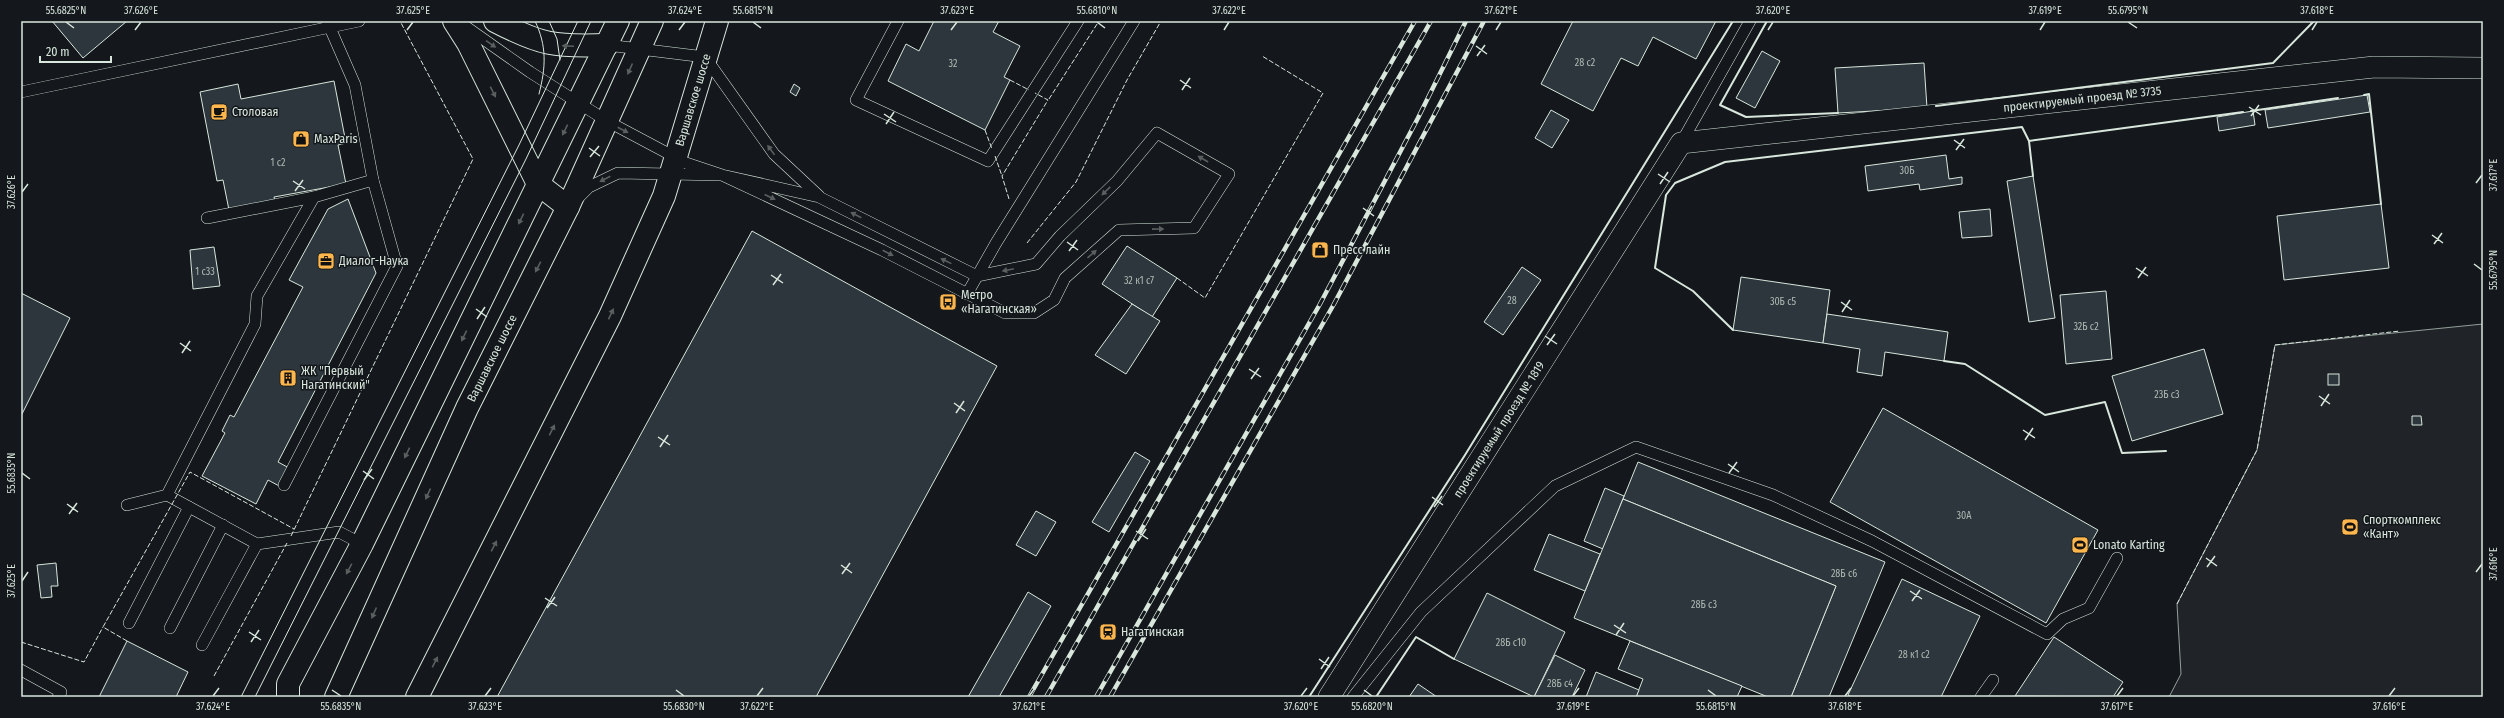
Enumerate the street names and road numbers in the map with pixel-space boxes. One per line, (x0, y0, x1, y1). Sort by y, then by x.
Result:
street label: Варшавское шоссе (672, 52, 714, 148)
street label: проектируемый проезд № 3735 (2002, 83, 2162, 115)
street label: Варшавское шоссе (464, 312, 520, 404)
street label: проектируемый проезд № 1819 (1451, 359, 1548, 500)

